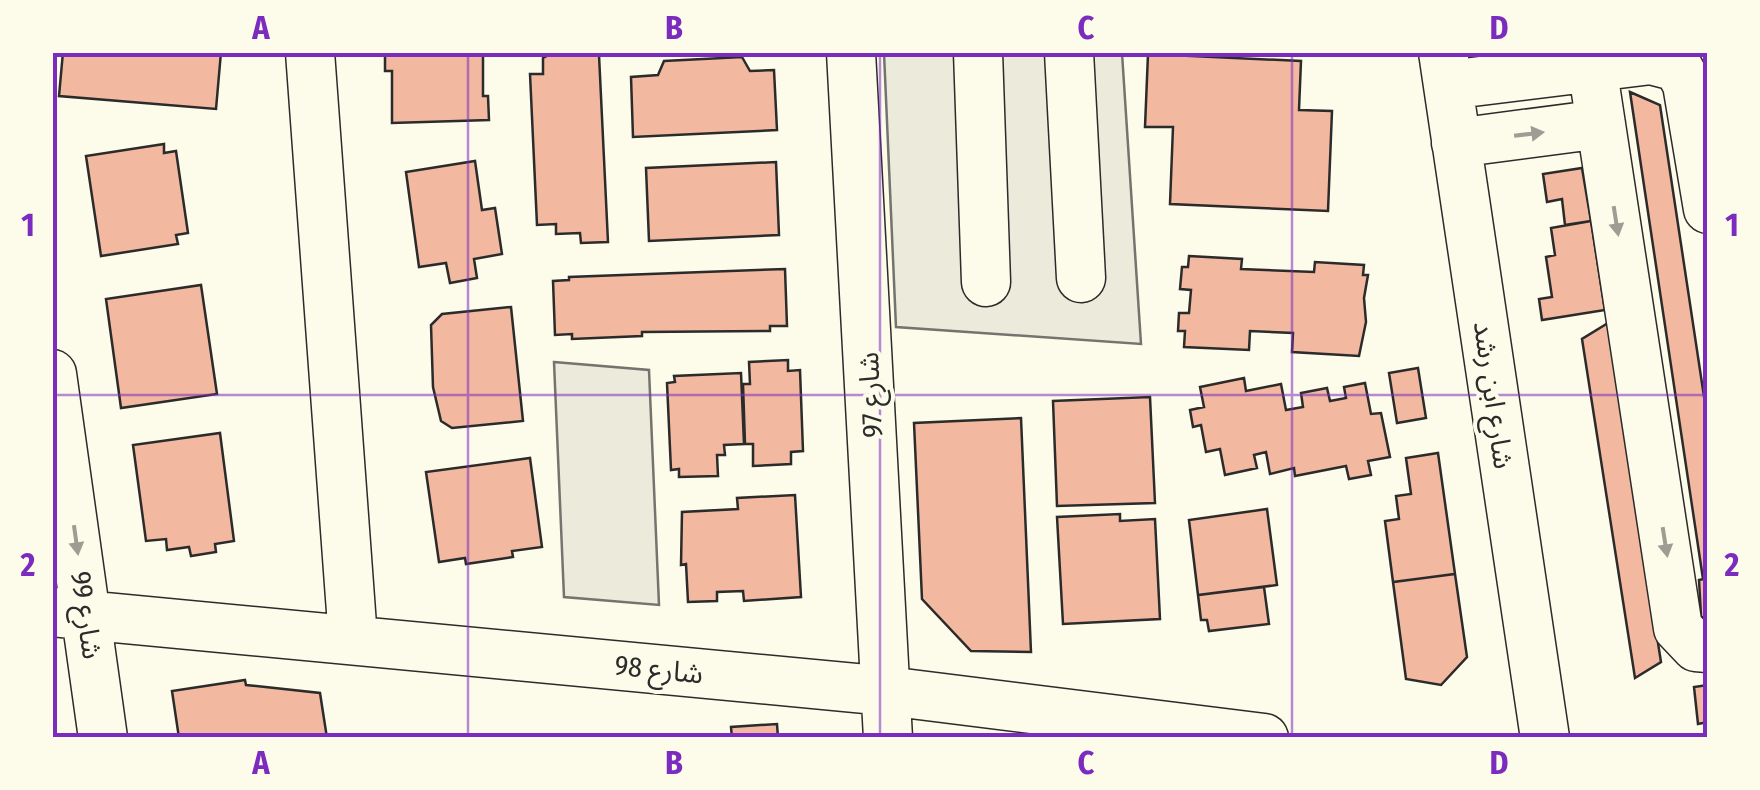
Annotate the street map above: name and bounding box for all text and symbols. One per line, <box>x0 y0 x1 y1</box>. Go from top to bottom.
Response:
text: A <box>251 9 270 47</box>
text: B <box>665 9 683 47</box>
text: C <box>1078 9 1095 47</box>
text: D <box>1489 9 1509 47</box>
one-way arrow <box>1513 125 1545 141</box>
one-way arrow <box>1609 205 1624 237</box>
text: 1 <box>21 206 35 244</box>
text: 1 <box>1725 206 1739 244</box>
street label: شارع ابن رشد <box>1463 319 1520 472</box>
street label: شارع 97 <box>852 351 893 439</box>
one-way arrow <box>69 525 85 556</box>
one-way arrow <box>1657 527 1673 558</box>
text: 2 <box>20 546 36 584</box>
text: 2 <box>1724 546 1740 584</box>
street label: شارع 99 <box>60 569 109 662</box>
street label: شارع 98 <box>613 648 705 695</box>
text: A <box>251 744 270 782</box>
text: B <box>665 744 683 782</box>
text: C <box>1078 744 1095 782</box>
text: D <box>1489 744 1509 782</box>

